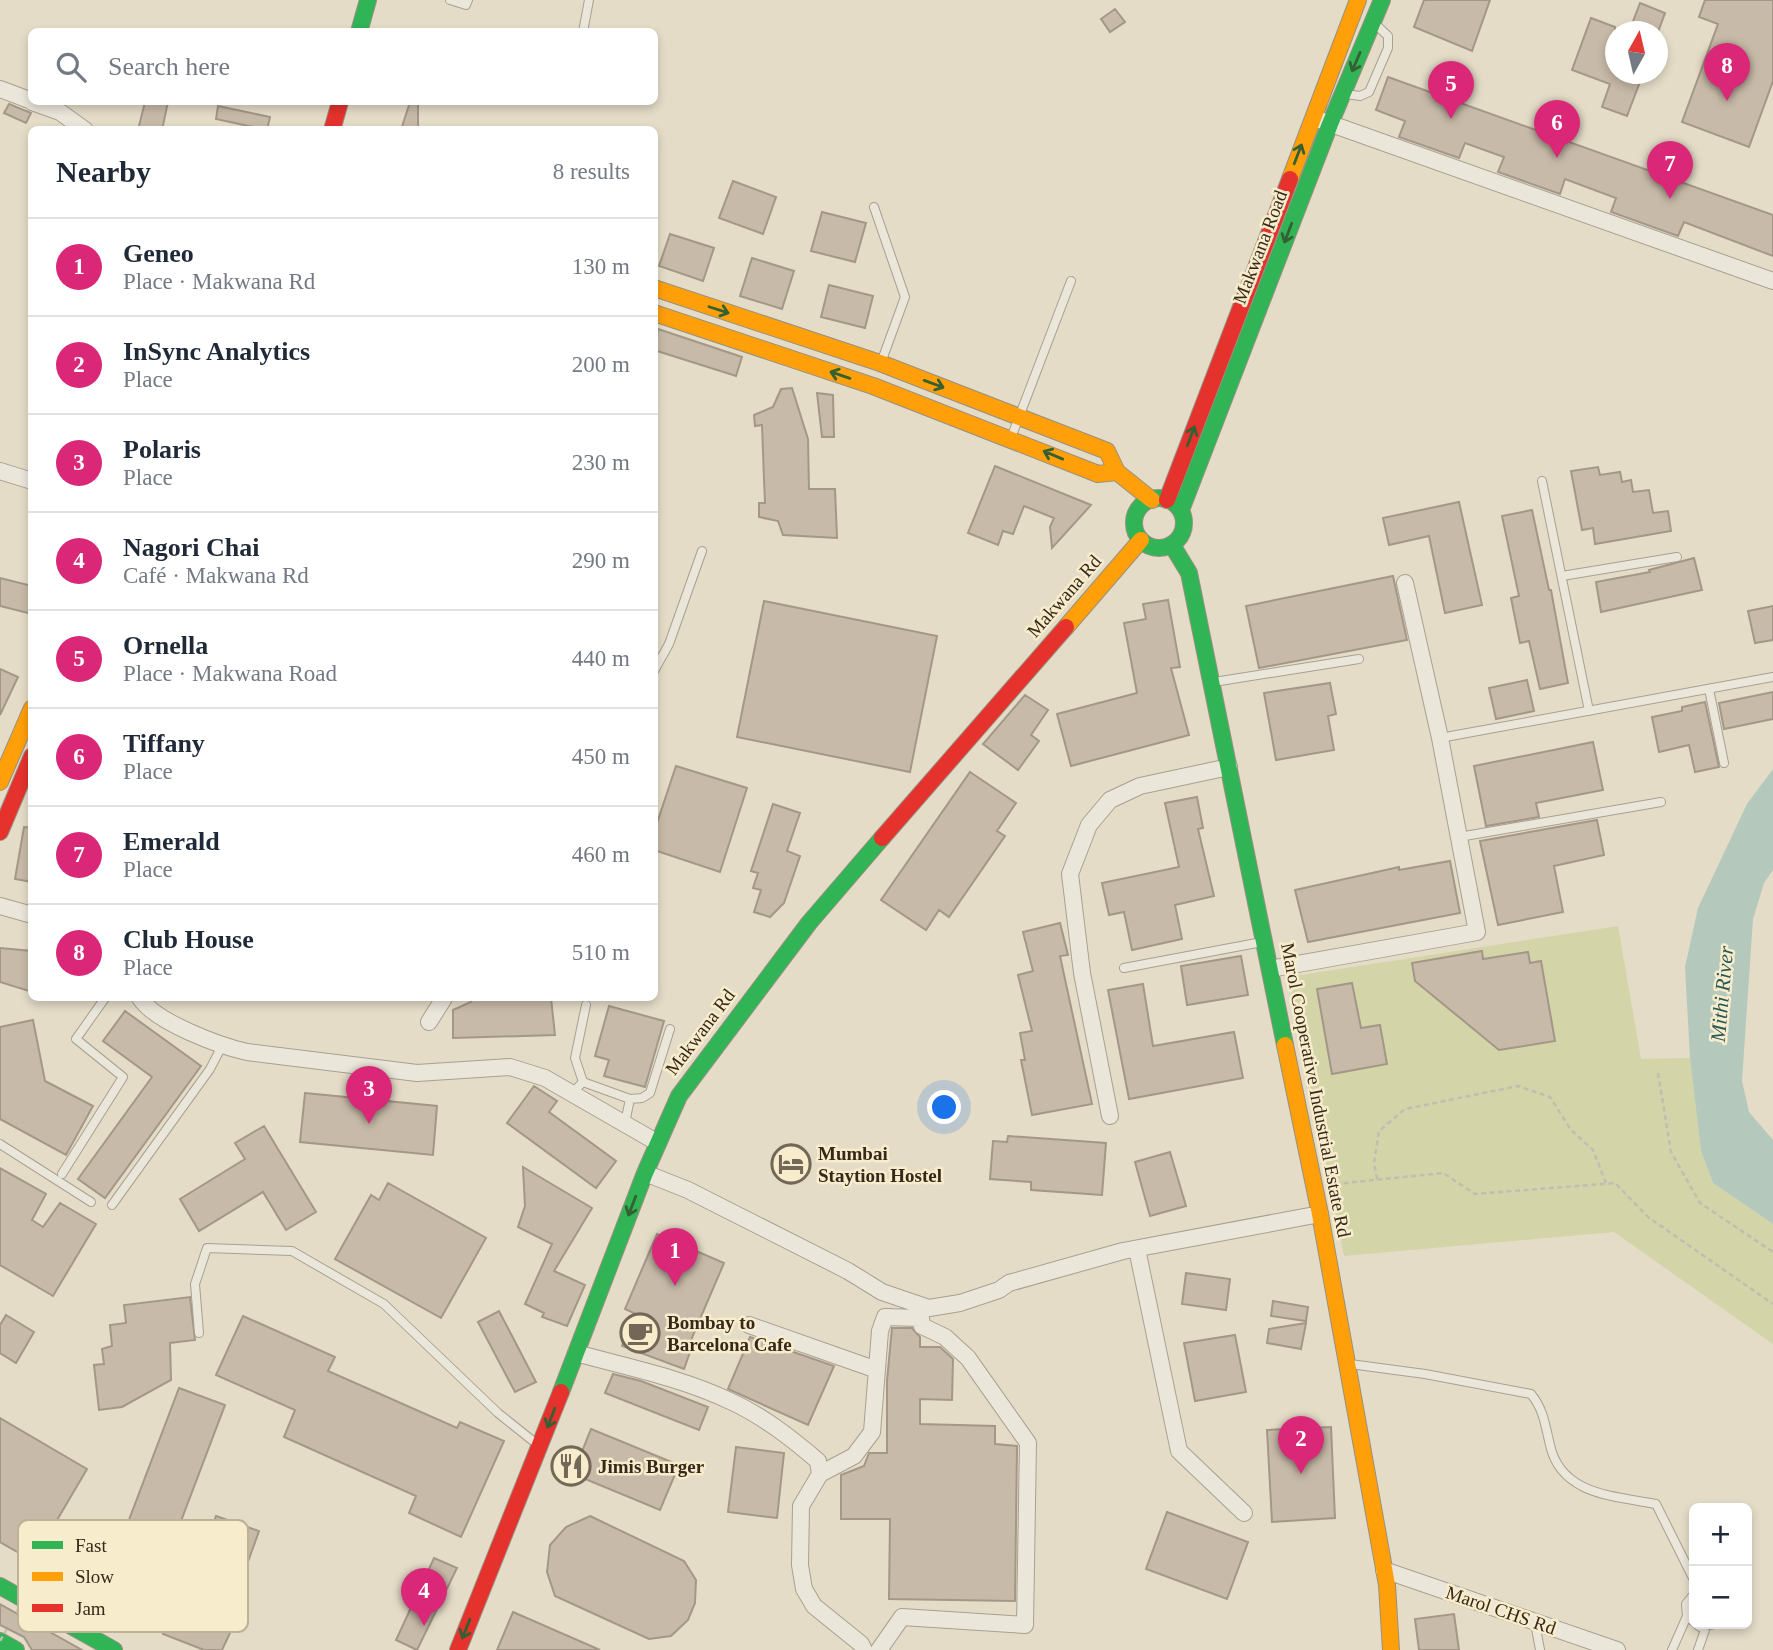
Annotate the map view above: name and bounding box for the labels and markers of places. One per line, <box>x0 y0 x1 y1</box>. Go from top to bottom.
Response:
pin: 8 <box>1704 43 1750 101</box>
pin: 5 <box>1428 61 1474 119</box>
pin: 6 <box>1534 100 1580 158</box>
pin: 7 <box>1647 141 1693 199</box>
pin: 3 <box>346 1066 392 1124</box>
hotel icon: Mumbai Staytion Hostel <box>770 1143 812 1185</box>
place label: Mumbai Staytion Hostel <box>818 1143 942 1186</box>
pin: 1 <box>652 1228 698 1286</box>
cafe icon: Bombay to Barcelona Cafe <box>619 1312 661 1354</box>
place label: Bombay to Barcelona Cafe <box>667 1312 792 1355</box>
pin: 2 <box>1278 1416 1324 1474</box>
restaurant icon: Jimis Burger <box>550 1445 592 1487</box>
place label: Jimis Burger <box>598 1456 705 1477</box>
pin: 4 <box>401 1568 447 1626</box>

